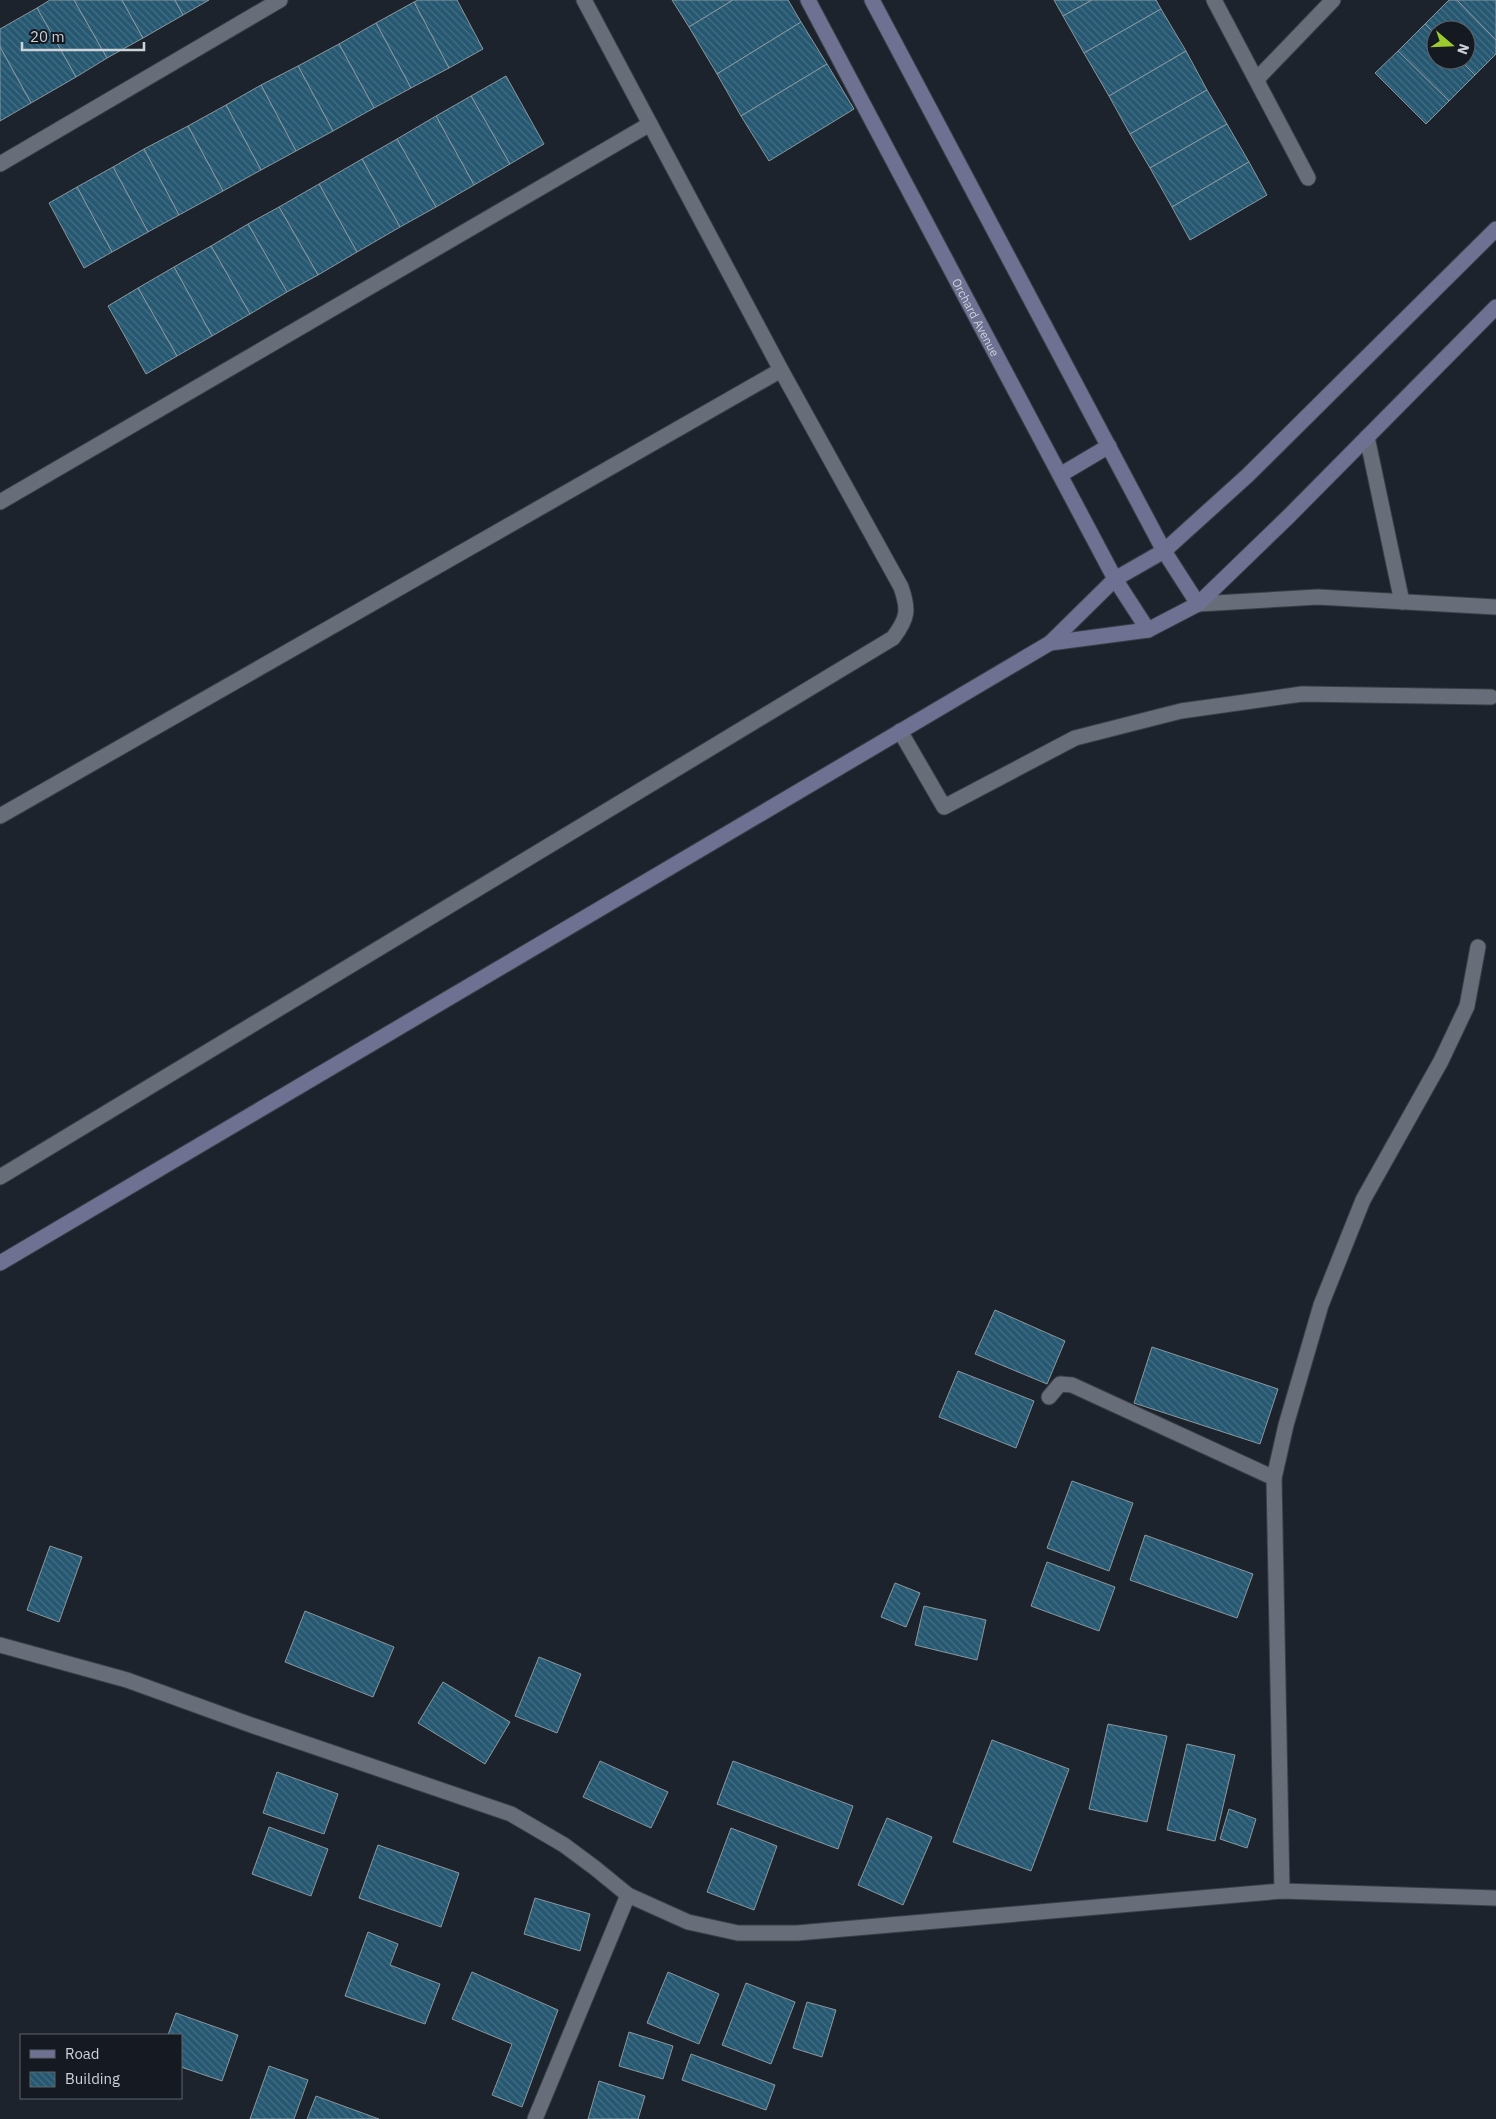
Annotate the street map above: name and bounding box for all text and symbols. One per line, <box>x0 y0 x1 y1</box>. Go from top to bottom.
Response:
scale bar <box>22 20 145 52</box>
north arrow <box>1426 20 1476 70</box>
text: 20 m <box>30 27 65 46</box>
text: N <box>1453 42 1473 57</box>
street label: Orchard Avenue <box>949 275 1003 359</box>
legend <box>20 2034 182 2099</box>
text: Road <box>65 2044 100 2063</box>
text: Building <box>65 2069 120 2088</box>

